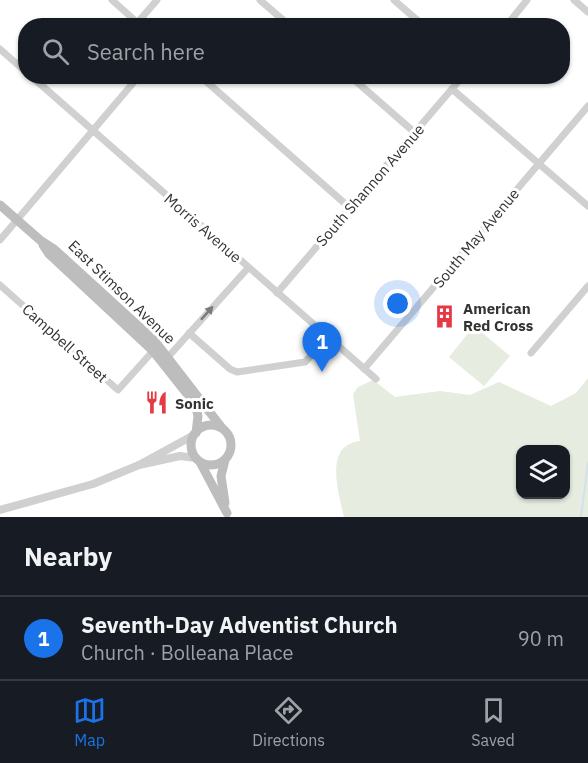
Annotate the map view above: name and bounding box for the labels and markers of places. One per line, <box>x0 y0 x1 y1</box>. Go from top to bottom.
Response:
place label: American Red Cross <box>463 299 534 335</box>
building icon: American Red Cross <box>432 304 458 330</box>
pin: 1 <box>302 322 342 372</box>
restaurant icon: Sonic <box>144 390 170 416</box>
place label: Sonic <box>175 394 214 413</box>

